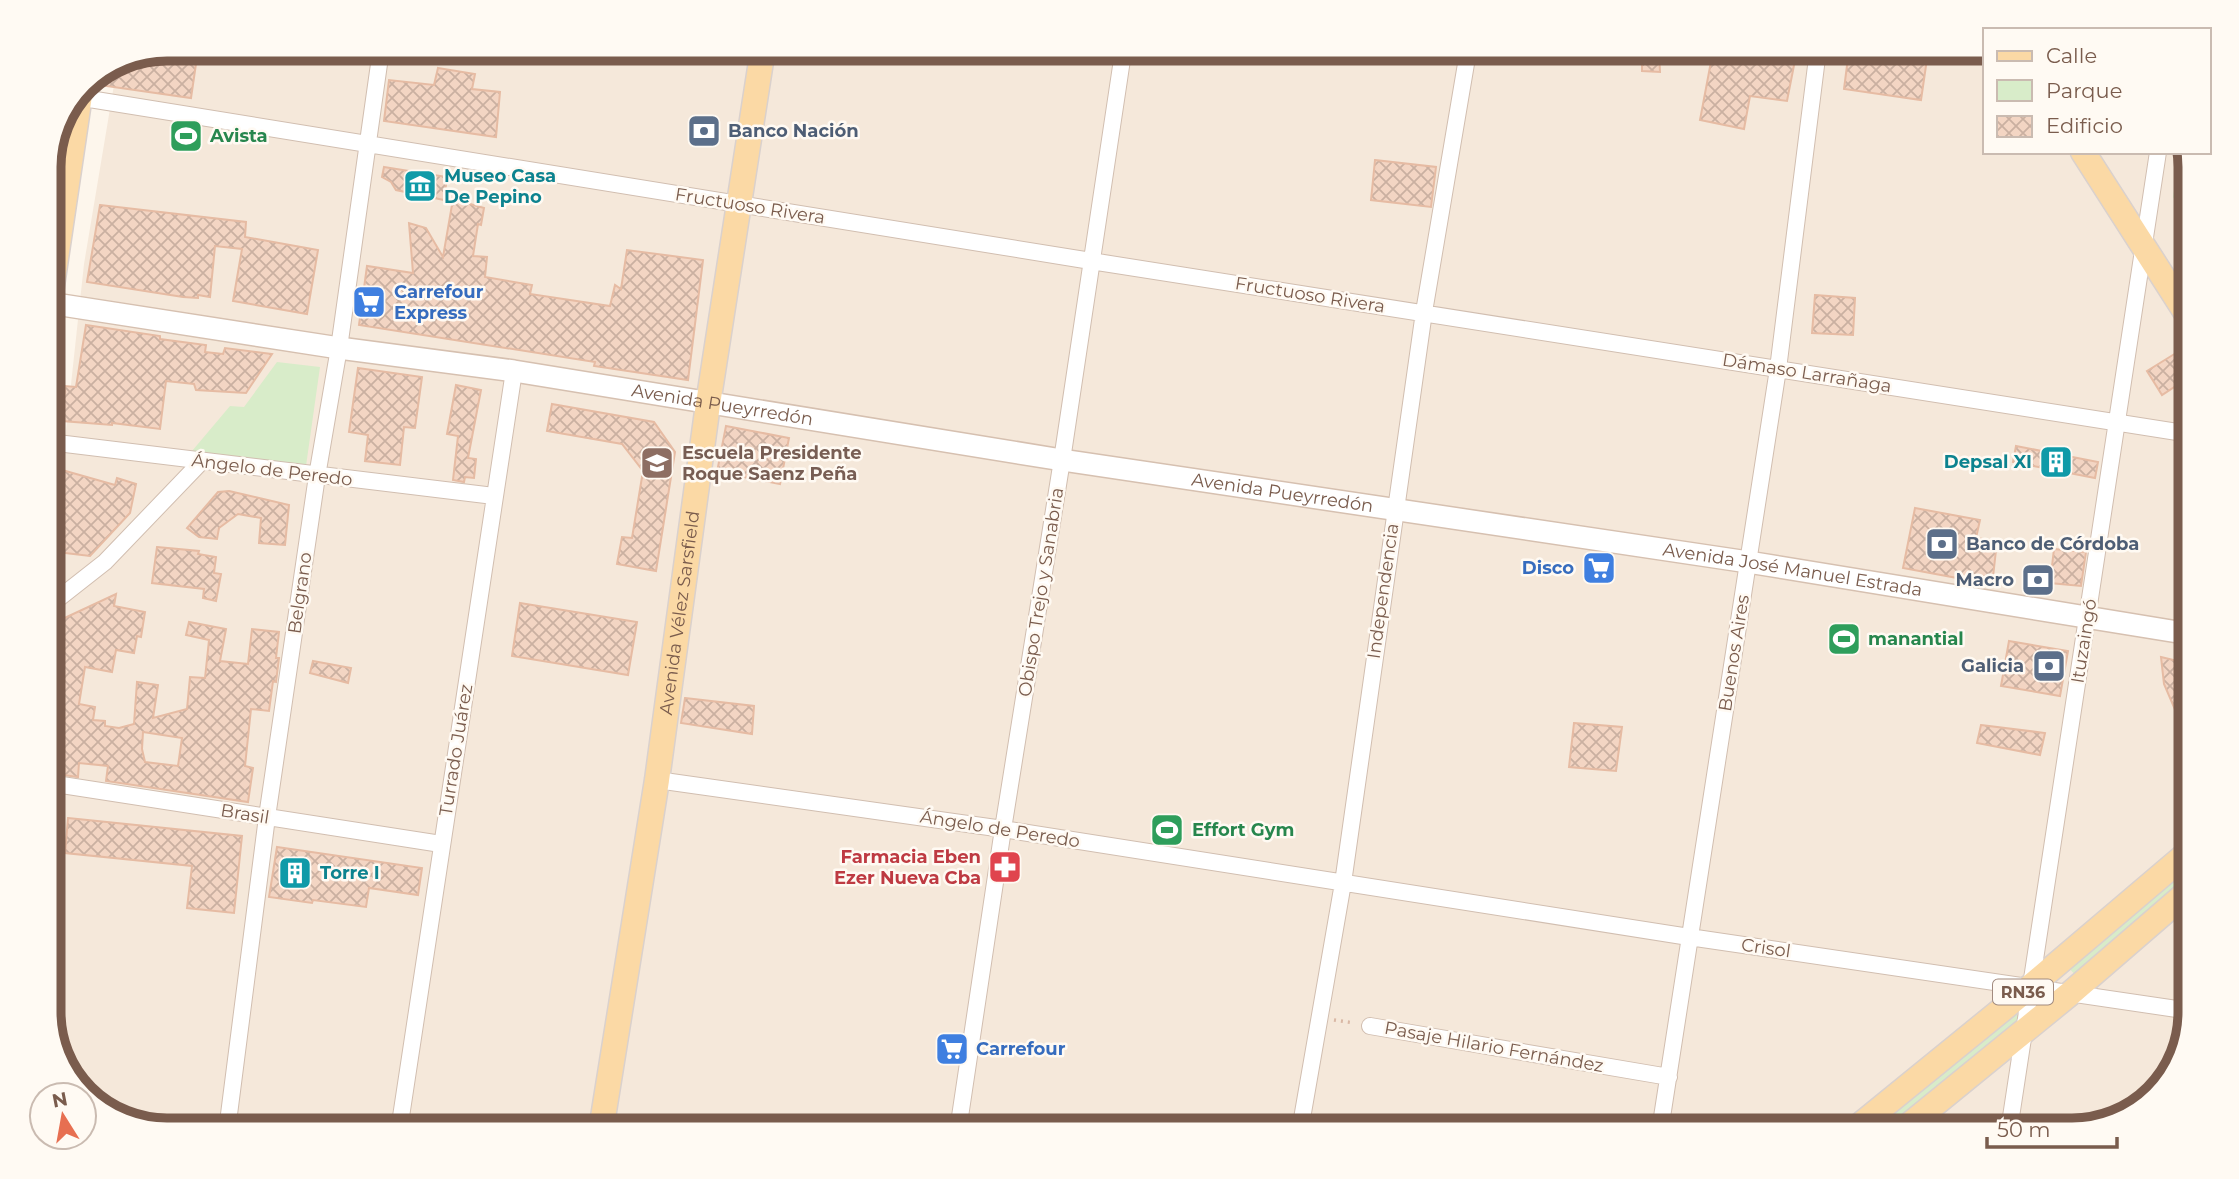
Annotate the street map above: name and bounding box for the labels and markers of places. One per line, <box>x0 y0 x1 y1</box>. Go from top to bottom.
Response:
bank icon: Banco Nación <box>685 112 723 150</box>
sports icon: Avista <box>167 117 205 155</box>
place label: Banco Nación <box>728 120 859 142</box>
place label: Avista <box>209 125 268 147</box>
place label: Museo Casa De Pepino <box>444 165 556 208</box>
museum icon: Museo Casa De Pepino <box>401 167 439 205</box>
place label: Carrefour Express <box>394 281 484 324</box>
supermarket icon: Carrefour Express <box>350 283 388 321</box>
place label: Escuela Presidente Roque Saenz Peña <box>682 442 862 485</box>
building icon: Depsal XI <box>2037 443 2075 481</box>
school or university icon: Escuela Presidente Roque Saenz Peña <box>638 444 676 482</box>
place label: Depsal XI <box>1944 451 2032 473</box>
bank icon: Banco de Córdoba <box>1923 525 1961 563</box>
place label: Banco de Córdoba <box>1966 533 2139 555</box>
supermarket icon: Disco <box>1580 549 1618 587</box>
place label: Disco <box>1522 557 1574 579</box>
bank icon: Macro <box>2019 561 2057 599</box>
place label: Macro <box>1956 569 2014 591</box>
sports icon: manantial <box>1825 620 1863 658</box>
place label: manantial <box>1868 628 1964 650</box>
bank icon: Galicia <box>2030 647 2068 685</box>
place label: Galicia <box>1961 655 2024 677</box>
sports icon: Effort Gym <box>1148 811 1186 849</box>
place label: Effort Gym <box>1192 819 1294 841</box>
place label: Farmacia Eben Ezer Nueva Cba <box>834 846 981 889</box>
pharmacy icon: Farmacia Eben Ezer Nueva Cba <box>986 848 1024 886</box>
building icon: Torre I <box>276 854 314 892</box>
place label: Torre I <box>320 862 380 884</box>
supermarket icon: Carrefour <box>933 1030 971 1068</box>
place label: Carrefour <box>976 1038 1066 1060</box>

